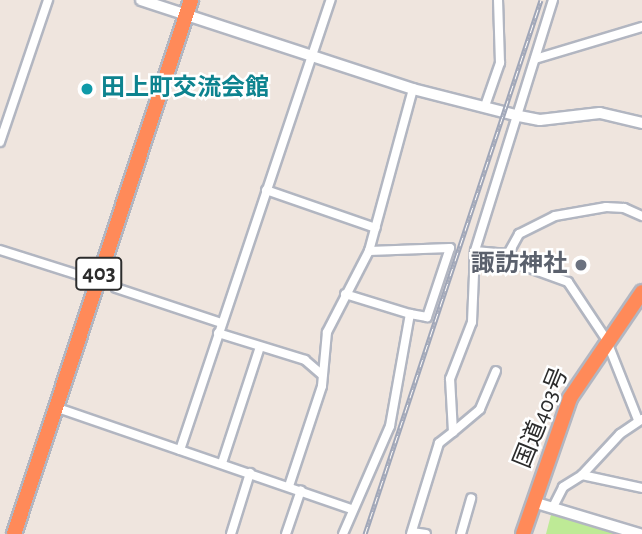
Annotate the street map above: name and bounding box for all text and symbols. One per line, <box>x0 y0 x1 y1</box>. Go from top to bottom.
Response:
place label: 田上町交流会館 <box>101 75 269 103</box>
marker: 田上町交流会館 <box>79 81 95 97</box>
place label: 諏訪神社 <box>471 251 567 279</box>
road number: 403 <box>74 255 124 294</box>
marker: 諏訪神社 <box>573 257 589 273</box>
street label: 国道403号 <box>509 363 575 473</box>

